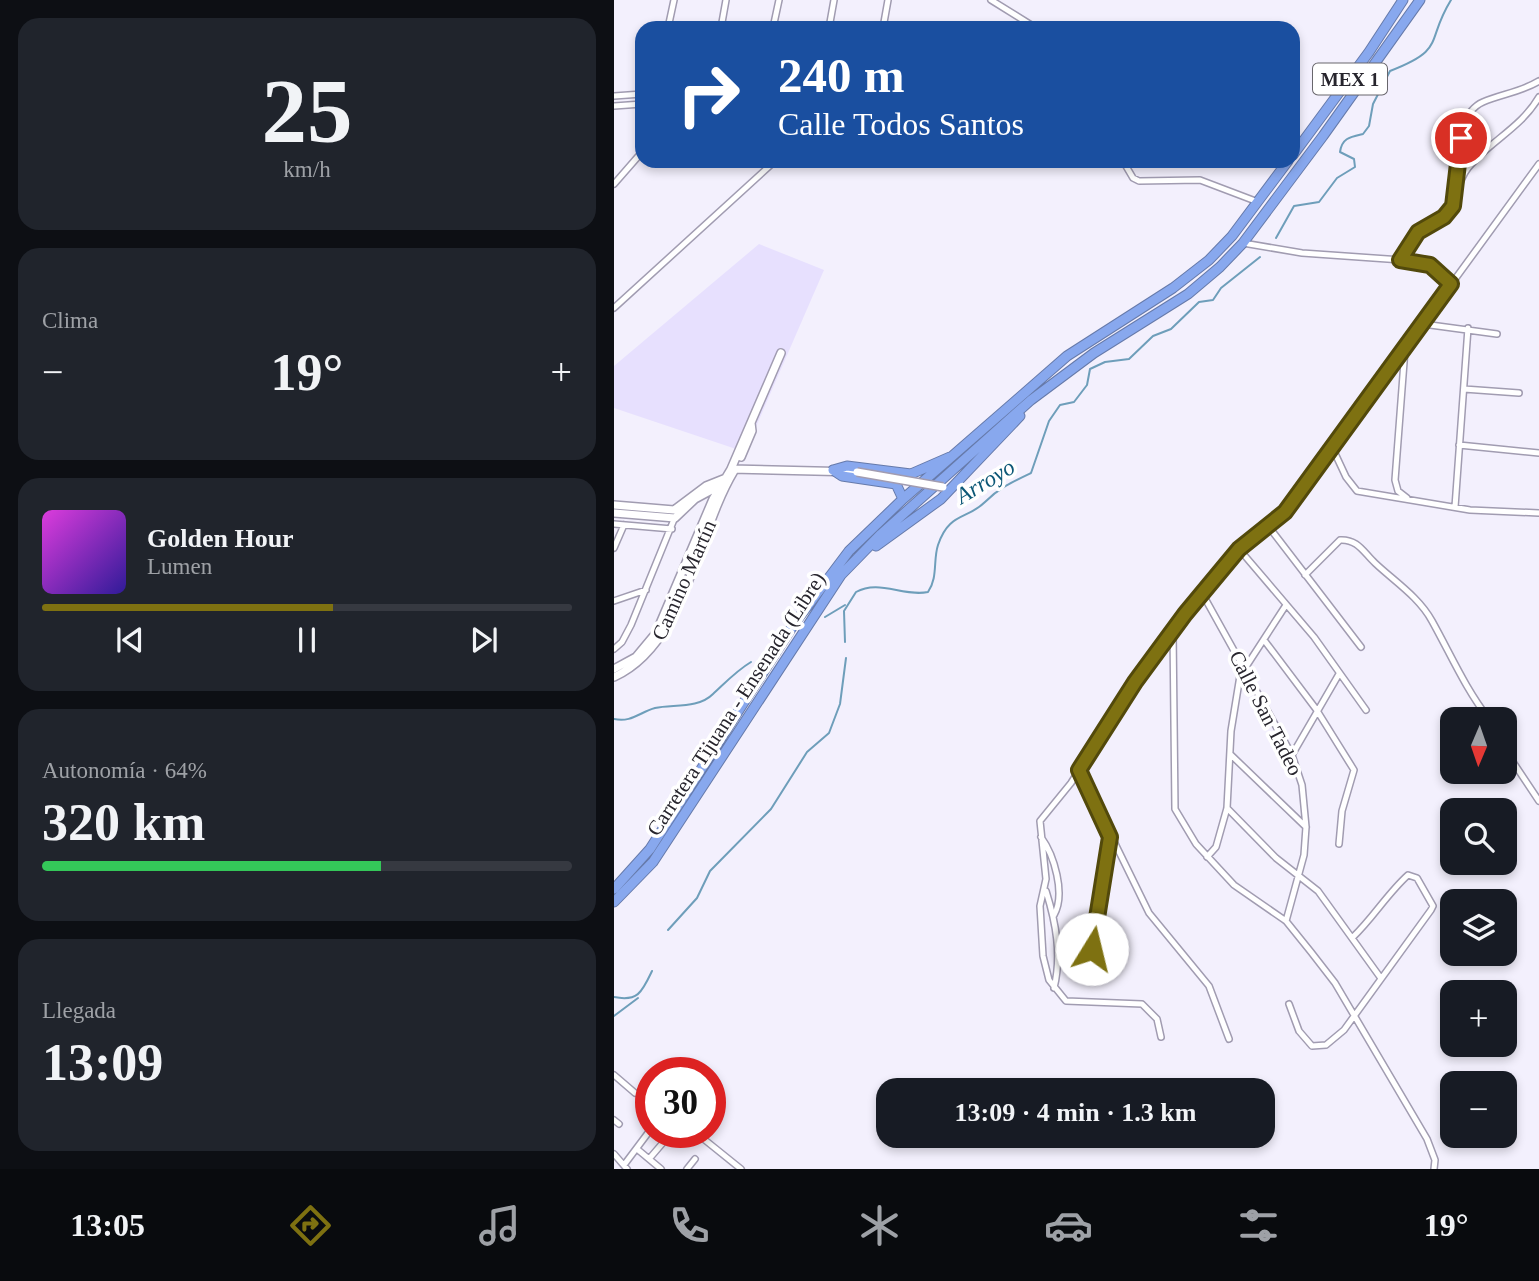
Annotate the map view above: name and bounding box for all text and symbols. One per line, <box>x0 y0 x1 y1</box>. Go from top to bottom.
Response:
text: 240 m <box>778 48 905 103</box>
icon: right <box>663 49 754 140</box>
text: 25 <box>262 61 353 162</box>
road number: MEX 1 <box>1313 64 1387 94</box>
text: Calle Todos Santos <box>778 106 1024 142</box>
pin <box>1431 108 1491 168</box>
icon: arrive <box>1442 119 1480 157</box>
text: km/h <box>283 157 331 182</box>
text: Clima <box>42 308 98 333</box>
text: 19° <box>271 344 343 401</box>
text: − <box>42 351 63 393</box>
text: + <box>551 351 572 393</box>
water label: Arroyo <box>950 454 1019 510</box>
street label: Camino Martín <box>647 516 721 644</box>
text: Golden Hour <box>147 524 294 553</box>
text: Lumen <box>147 554 212 579</box>
street label: Carretera Tijuana - Ensenada (Libre) <box>642 568 830 840</box>
icon: previous <box>111 621 149 659</box>
icon: pause <box>288 621 326 659</box>
icon: next <box>465 621 503 659</box>
street label: Calle San Tadeo <box>1224 647 1308 779</box>
north arrow <box>1440 707 1517 784</box>
map controls <box>1440 707 1517 1148</box>
text: Autonomía · 64% <box>42 758 207 783</box>
text: 320 km <box>42 794 205 851</box>
button: search <box>1440 798 1517 875</box>
button: layers <box>1440 889 1517 966</box>
position arrow <box>1055 912 1129 986</box>
button: + <box>1440 980 1517 1057</box>
text: Llegada <box>42 998 116 1023</box>
text: 13:09 <box>42 1034 163 1091</box>
speed limit sign: 30 <box>635 1057 726 1148</box>
button: − <box>1440 1071 1517 1148</box>
text: 13:09 · 4 min · 1.3 km <box>955 1098 1196 1127</box>
icon: directions <box>286 1201 335 1250</box>
icon: music <box>475 1201 524 1250</box>
icon: phone <box>665 1201 714 1250</box>
icon: climate <box>855 1201 904 1250</box>
icon: car <box>1044 1201 1093 1250</box>
icon: filters <box>1234 1201 1283 1250</box>
text: 13:05 <box>70 1207 145 1243</box>
text: 19° <box>1424 1207 1469 1243</box>

